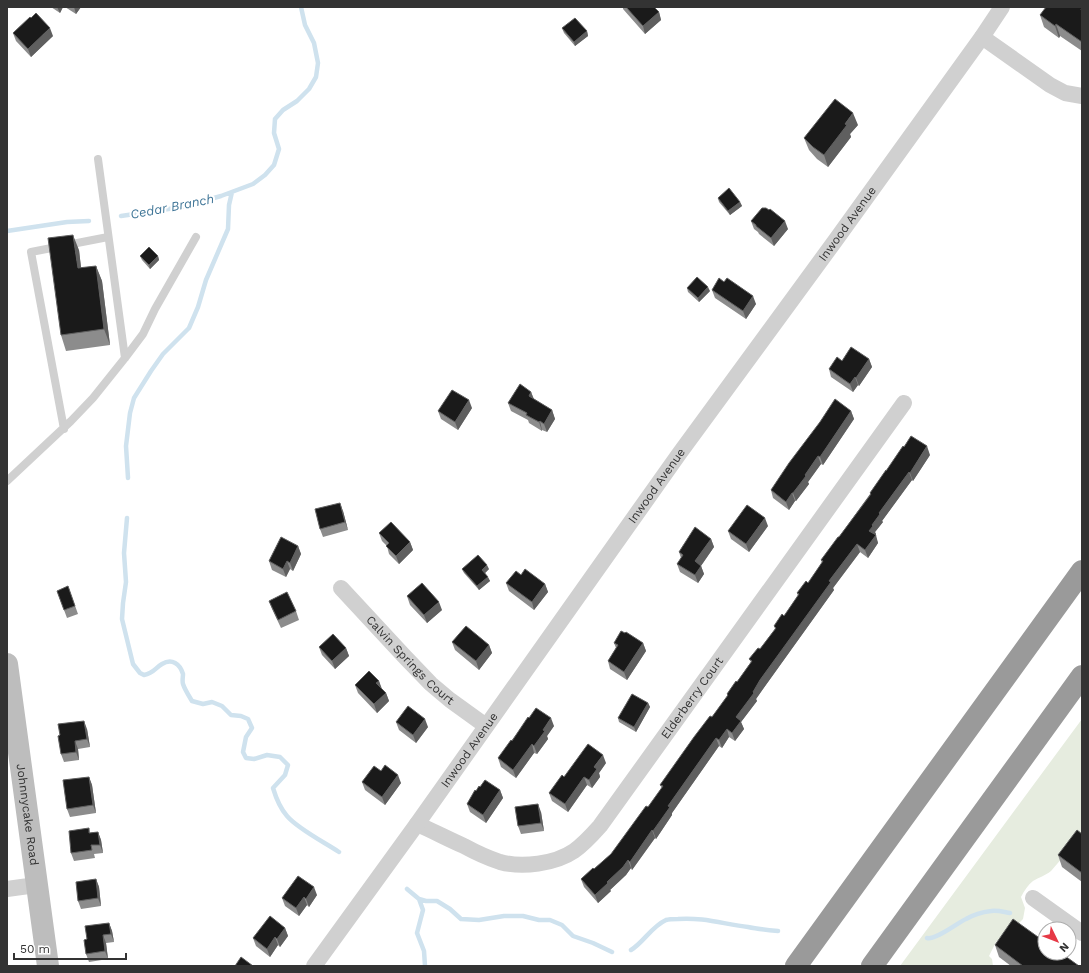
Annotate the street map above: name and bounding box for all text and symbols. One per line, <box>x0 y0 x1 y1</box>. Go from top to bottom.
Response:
street label: Inwood Avenue <box>816 184 879 264</box>
water label: Cedar Branch <box>129 191 215 222</box>
street label: Inwood Avenue <box>625 445 688 526</box>
street label: Calvin Springs Court <box>363 613 457 708</box>
street label: Elderberry Court <box>658 654 726 741</box>
street label: Inwood Avenue <box>438 710 501 790</box>
street label: Johnnycake Road <box>14 763 41 866</box>
north arrow <box>1037 921 1077 961</box>
scale bar <box>14 935 126 961</box>
text: N <box>1056 940 1071 955</box>
text: 50 m <box>20 942 50 956</box>

